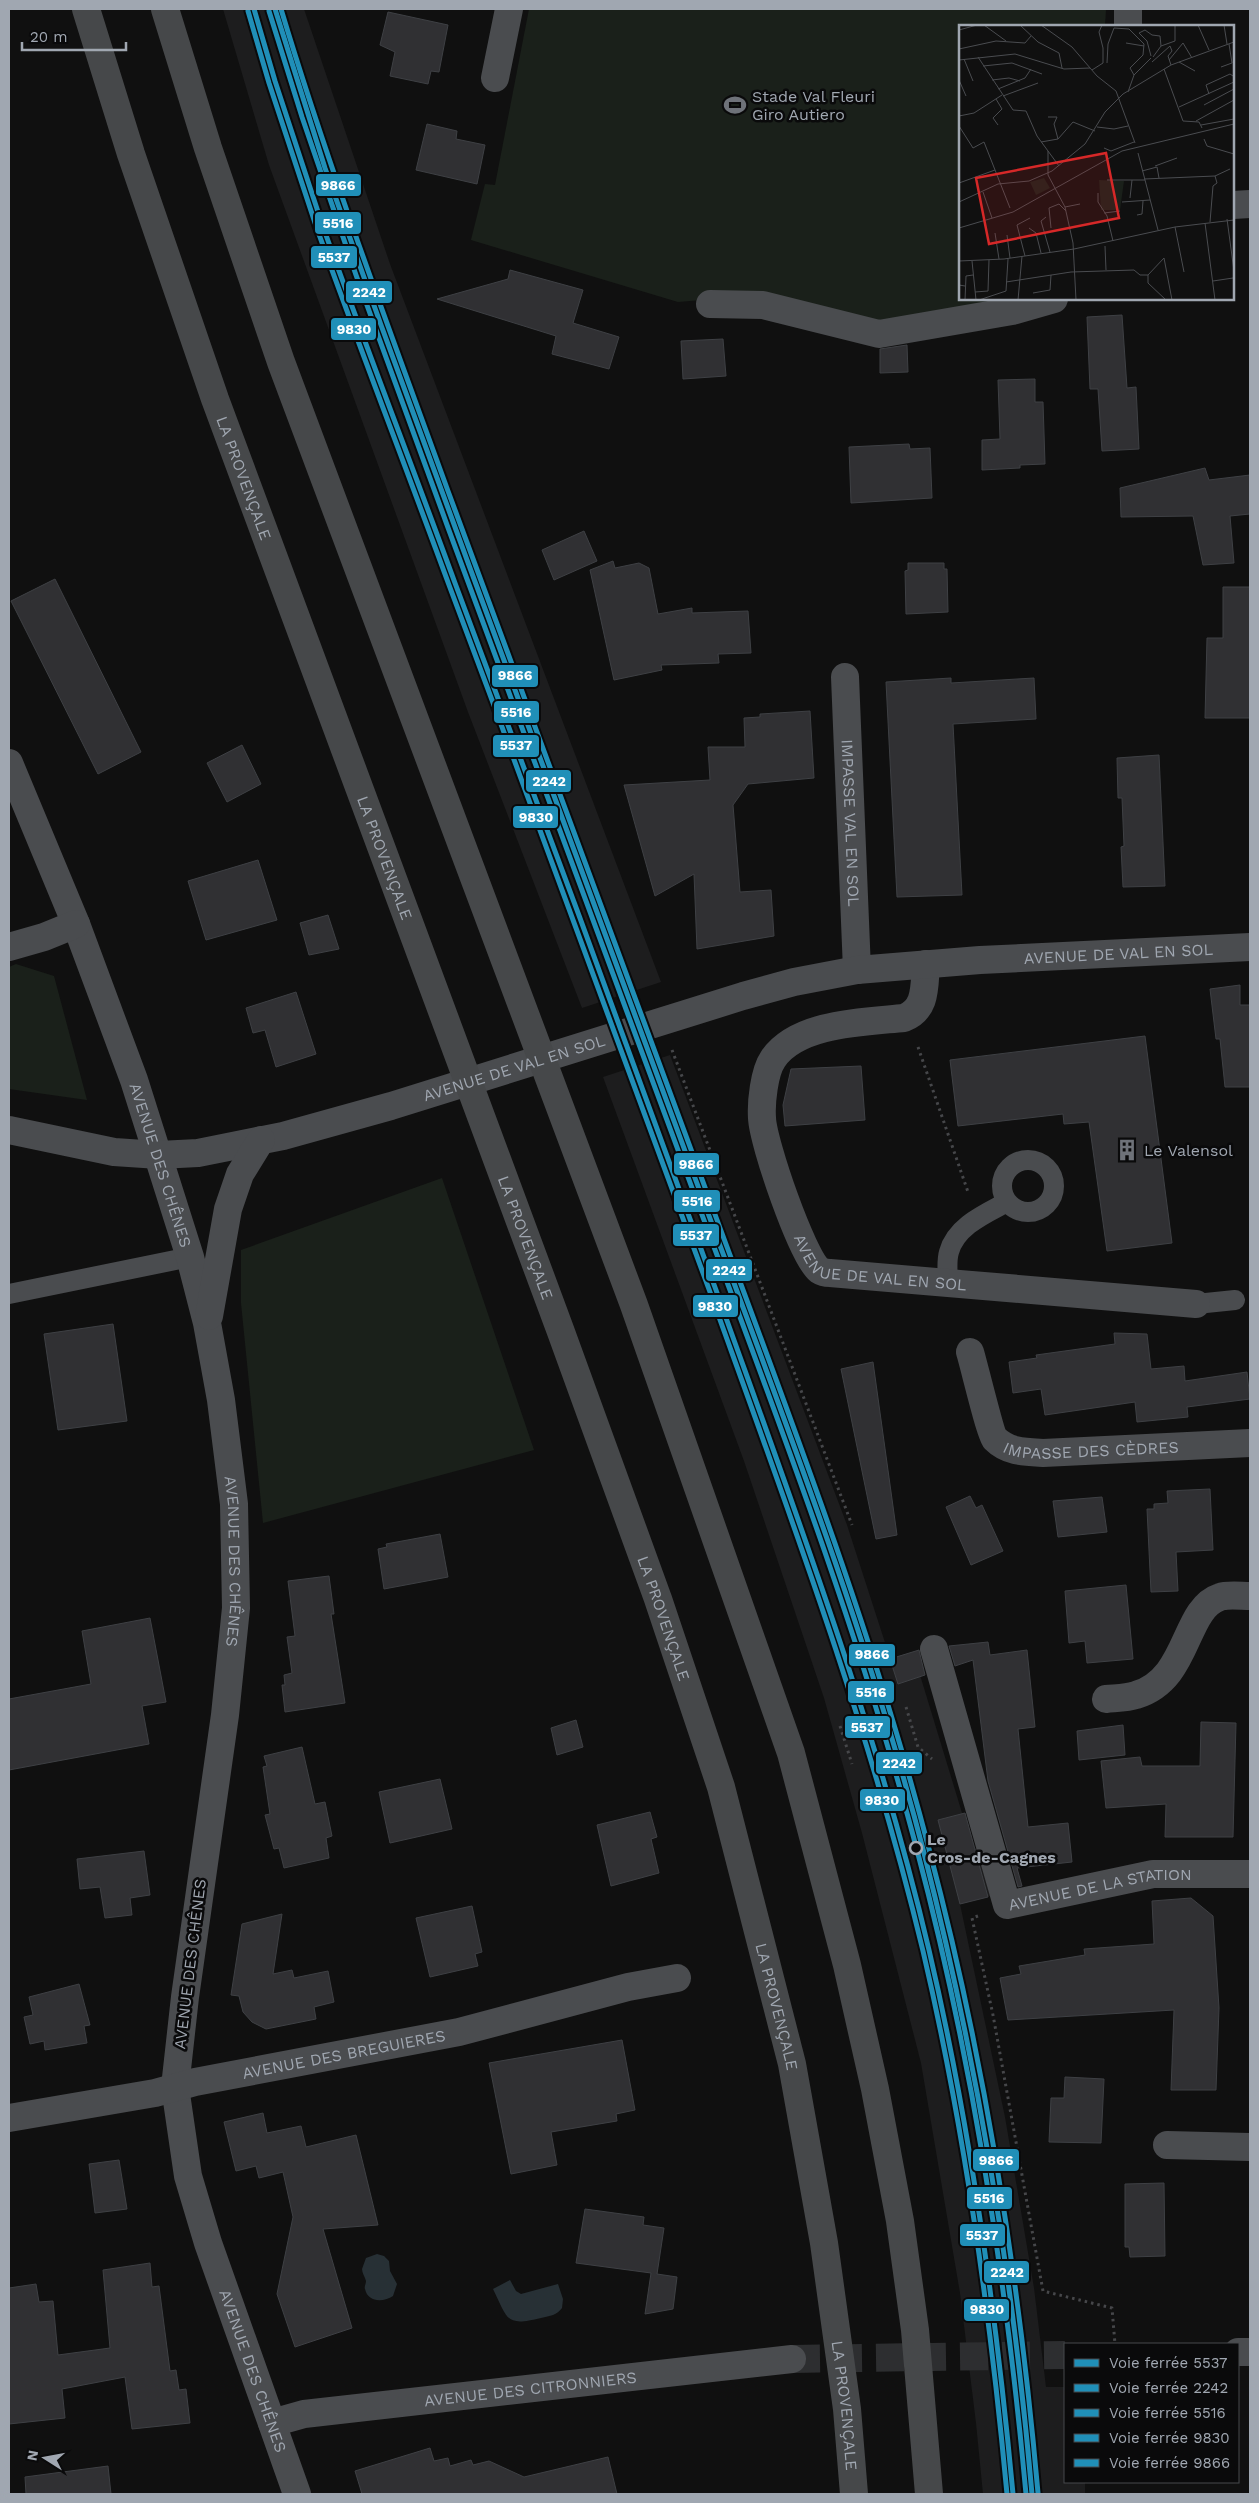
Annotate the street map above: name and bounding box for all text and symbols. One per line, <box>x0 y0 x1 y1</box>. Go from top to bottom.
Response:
scale bar <box>22 20 126 52</box>
inset map <box>959 25 1234 300</box>
text: 20 m <box>30 28 68 46</box>
place label: Stade Val Fleuri Giro Autiero <box>752 87 875 124</box>
sports icon: Stade Val Fleuri Giro Autiero <box>722 92 748 118</box>
line badge: 9866 <box>315 173 362 197</box>
text: 9866 <box>321 177 356 193</box>
line badge: 5516 <box>314 211 362 235</box>
text: 5516 <box>323 215 354 231</box>
line badge: 5537 <box>310 245 358 269</box>
text: 5537 <box>318 249 351 265</box>
line badge: 2242 <box>345 280 393 304</box>
text: 2242 <box>352 284 386 300</box>
line badge: 9830 <box>330 317 377 341</box>
text: 9830 <box>337 321 371 337</box>
street label: LA PROVENÇALE <box>213 413 276 542</box>
line badge: 9866 <box>491 664 539 688</box>
text: 9866 <box>498 667 533 683</box>
line badge: 5516 <box>493 700 540 724</box>
text: 5516 <box>501 704 532 720</box>
line badge: 5537 <box>492 734 540 758</box>
text: 5537 <box>500 737 533 753</box>
street label: IMPASSE VAL EN SOL <box>838 739 864 907</box>
line badge: 2242 <box>525 769 572 793</box>
text: 2242 <box>532 773 566 789</box>
street label: LA PROVENÇALE <box>353 793 417 922</box>
line badge: 9830 <box>512 805 559 829</box>
text: 9830 <box>519 809 553 825</box>
street label: AVENUE DE VAL EN SOL <box>1023 939 1214 967</box>
street label: AVENUE DE VAL EN SOL <box>421 1030 608 1105</box>
street label: AVENUE DES CHÊNES <box>126 1080 196 1250</box>
building icon: Le Valensol <box>1114 1137 1140 1163</box>
place label: Le Valensol <box>1144 1141 1233 1160</box>
line badge: 9866 <box>673 1152 720 1176</box>
text: 9866 <box>679 1156 714 1172</box>
street label: LA PROVENÇALE <box>494 1173 558 1302</box>
line badge: 5516 <box>673 1189 721 1213</box>
text: 5516 <box>682 1193 713 1209</box>
line badge: 5537 <box>672 1223 720 1247</box>
text: 5537 <box>680 1227 713 1243</box>
street label: AVENUE DE VAL EN SOL <box>790 1231 968 1294</box>
line badge: 2242 <box>705 1258 753 1282</box>
text: 2242 <box>712 1262 746 1278</box>
line badge: 9830 <box>692 1294 739 1318</box>
text: 9830 <box>698 1298 732 1314</box>
street label: IMPASSE DES CÈDRES <box>1000 1437 1179 1463</box>
street label: AVENUE DES CHÊNES <box>221 1475 246 1648</box>
street label: LA PROVENÇALE <box>634 1553 694 1683</box>
line badge: 9866 <box>848 1643 896 1667</box>
text: 9866 <box>855 1646 890 1662</box>
line badge: 5516 <box>847 1680 895 1704</box>
text: 5516 <box>856 1684 887 1700</box>
line badge: 5537 <box>844 1715 891 1739</box>
text: 5537 <box>851 1719 884 1735</box>
line badge: 2242 <box>875 1751 923 1775</box>
text: 2242 <box>882 1755 916 1771</box>
line badge: 9830 <box>859 1788 906 1812</box>
text: 9830 <box>865 1792 899 1808</box>
place label: Le Cros-de-Cagnes <box>927 1830 1056 1867</box>
marker: Le Cros-de-Cagnes <box>909 1841 923 1855</box>
street label: AVENUE DE LA STATION <box>1007 1864 1192 1914</box>
street label: AVENUE DES CHÊNES <box>170 1878 210 2050</box>
street label: LA PROVENÇALE <box>752 1941 802 2072</box>
street label: AVENUE DES BREGUIERES <box>241 2025 447 2082</box>
line badge: 9866 <box>972 2148 1020 2172</box>
text: 9866 <box>979 2152 1014 2168</box>
line badge: 5516 <box>966 2186 1013 2210</box>
text: 5516 <box>974 2190 1005 2206</box>
line badge: 5537 <box>959 2223 1006 2247</box>
text: 5537 <box>966 2227 999 2243</box>
line badge: 2242 <box>983 2260 1030 2284</box>
text: 2242 <box>990 2264 1024 2280</box>
street label: AVENUE DES CHÊNES <box>216 2287 291 2455</box>
line badge: 9830 <box>963 2298 1010 2322</box>
text: 9830 <box>970 2301 1004 2317</box>
street label: LA PROVENÇALE <box>828 2339 862 2471</box>
legend <box>1064 2343 1239 2483</box>
text: Voie ferrée 5537 <box>1109 2354 1227 2372</box>
street label: AVENUE DES CITRONNIERS <box>423 2367 638 2410</box>
text: Voie ferrée 2242 <box>1109 2379 1228 2397</box>
text: Voie ferrée 5516 <box>1109 2404 1226 2422</box>
text: Voie ferrée 9830 <box>1109 2429 1230 2447</box>
north arrow <box>20 2433 70 2483</box>
text: N <box>23 2449 41 2462</box>
text: Voie ferrée 9866 <box>1109 2454 1230 2472</box>

